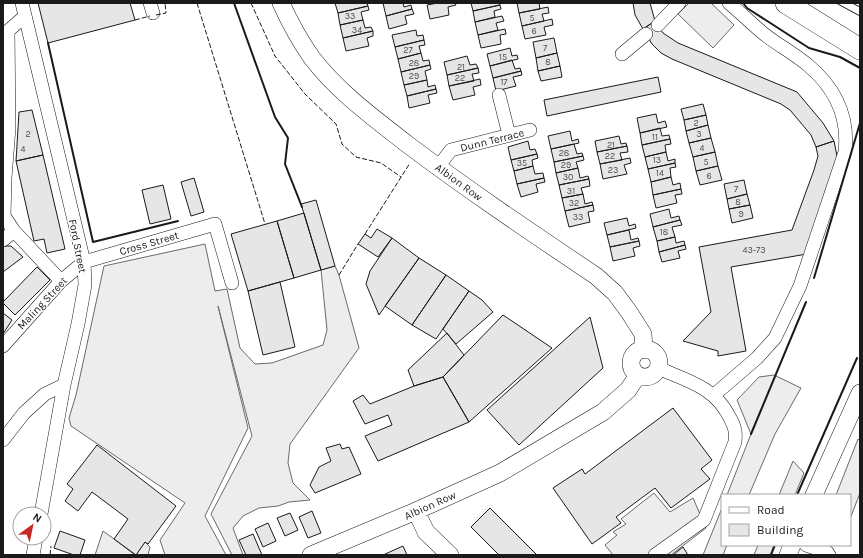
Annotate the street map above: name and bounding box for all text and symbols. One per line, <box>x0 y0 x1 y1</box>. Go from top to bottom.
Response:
house number: 33 <box>345 11 355 21</box>
house number: 5 <box>529 13 535 23</box>
house number: 34 <box>352 25 362 35</box>
house number: 6 <box>531 26 537 36</box>
house number: 7 <box>543 43 548 53</box>
house number: 27 <box>403 45 413 55</box>
house number: 15 <box>499 52 507 62</box>
house number: 8 <box>545 57 551 67</box>
house number: 28 <box>409 58 420 68</box>
house number: 21 <box>457 62 465 72</box>
house number: 29 <box>409 71 419 81</box>
house number: 22 <box>455 73 465 83</box>
house number: 17 <box>500 77 508 87</box>
house number: 2 <box>693 118 699 128</box>
street label: Dunn Terrace <box>459 126 526 155</box>
house number: 2 <box>25 129 31 139</box>
house number: 3 <box>696 129 702 139</box>
house number: 11 <box>652 132 658 142</box>
house number: 21 <box>607 140 615 150</box>
house number: 4 <box>699 143 705 153</box>
house number: 4 <box>20 144 26 154</box>
house number: 28 <box>559 148 570 158</box>
house number: 22 <box>605 151 615 161</box>
house number: 13 <box>653 155 661 165</box>
house number: 5 <box>703 157 709 167</box>
house number: 35 <box>517 158 527 168</box>
house number: 29 <box>561 160 571 170</box>
street label: Albion Row <box>433 161 485 204</box>
house number: 23 <box>608 165 618 175</box>
house number: 14 <box>656 168 664 178</box>
house number: 6 <box>706 171 712 181</box>
house number: 30 <box>563 172 573 182</box>
house number: 7 <box>734 184 739 194</box>
house number: 31 <box>567 186 575 196</box>
house number: 8 <box>735 197 741 207</box>
house number: 32 <box>569 198 579 208</box>
house number: 9 <box>738 209 744 219</box>
house number: 33 <box>573 212 583 222</box>
street label: Ford Street <box>66 218 89 274</box>
house number: 18 <box>660 227 669 237</box>
street label: Cross Street <box>118 229 180 258</box>
house number: 43-73 <box>742 245 766 255</box>
street label: Maling Street <box>15 274 70 332</box>
street label: Albion Row <box>402 488 458 523</box>
legend <box>721 494 851 546</box>
text: Road <box>757 503 785 517</box>
north arrow <box>12 506 52 546</box>
text: N <box>30 510 44 526</box>
text: Building <box>757 523 804 537</box>

